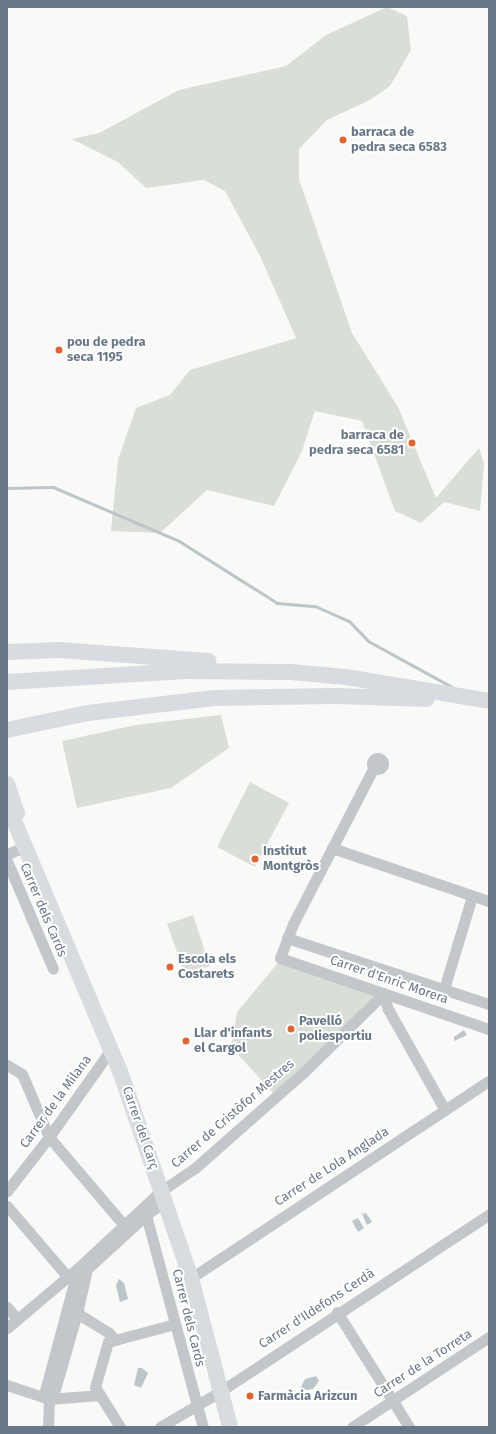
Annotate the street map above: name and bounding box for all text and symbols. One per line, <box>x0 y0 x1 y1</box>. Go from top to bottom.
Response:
place label: barraca de pedra seca 6583 <box>351 125 447 156</box>
marker: barraca de pedra seca 6583 <box>338 135 348 145</box>
place label: pou de pedra seca 1195 <box>67 335 146 366</box>
marker: pou de pedra seca 1195 <box>54 345 64 355</box>
place label: barraca de pedra seca 6581 <box>309 428 404 459</box>
marker: barraca de pedra seca 6581 <box>407 438 417 448</box>
place label: Institut Montgròs <box>263 844 319 875</box>
marker: Institut Montgròs <box>250 854 260 864</box>
street label: Carrer dels Cards <box>16 861 70 959</box>
place label: Escola els Costarets <box>178 952 236 983</box>
street label: Carrer d'Enric Morera <box>328 952 450 1008</box>
marker: Escola els Costarets <box>165 962 175 972</box>
place label: Pavelló poliesportiu <box>299 1014 372 1045</box>
marker: Pavelló poliesportiu <box>286 1024 296 1034</box>
place label: Llar d'infants el Cargol <box>194 1026 272 1057</box>
marker: Llar d'infants el Cargol <box>181 1036 191 1046</box>
street label: Carrer de la Milana <box>17 1052 95 1152</box>
street label: Carrer de Cristòfor Mestres <box>168 1056 298 1172</box>
street label: Carrer del Carç <box>119 1085 161 1171</box>
street label: Carrer de Lola Anglada <box>272 1124 392 1210</box>
street label: Carrer d'Ildefons Cerdà <box>256 1266 378 1352</box>
street label: Carrer dels Cards <box>168 1267 208 1369</box>
street label: Carrer de la Torreta <box>371 1326 475 1402</box>
place label: Farmàcia Arizcun <box>258 1388 358 1404</box>
marker: Farmàcia Arizcun <box>245 1391 255 1401</box>

